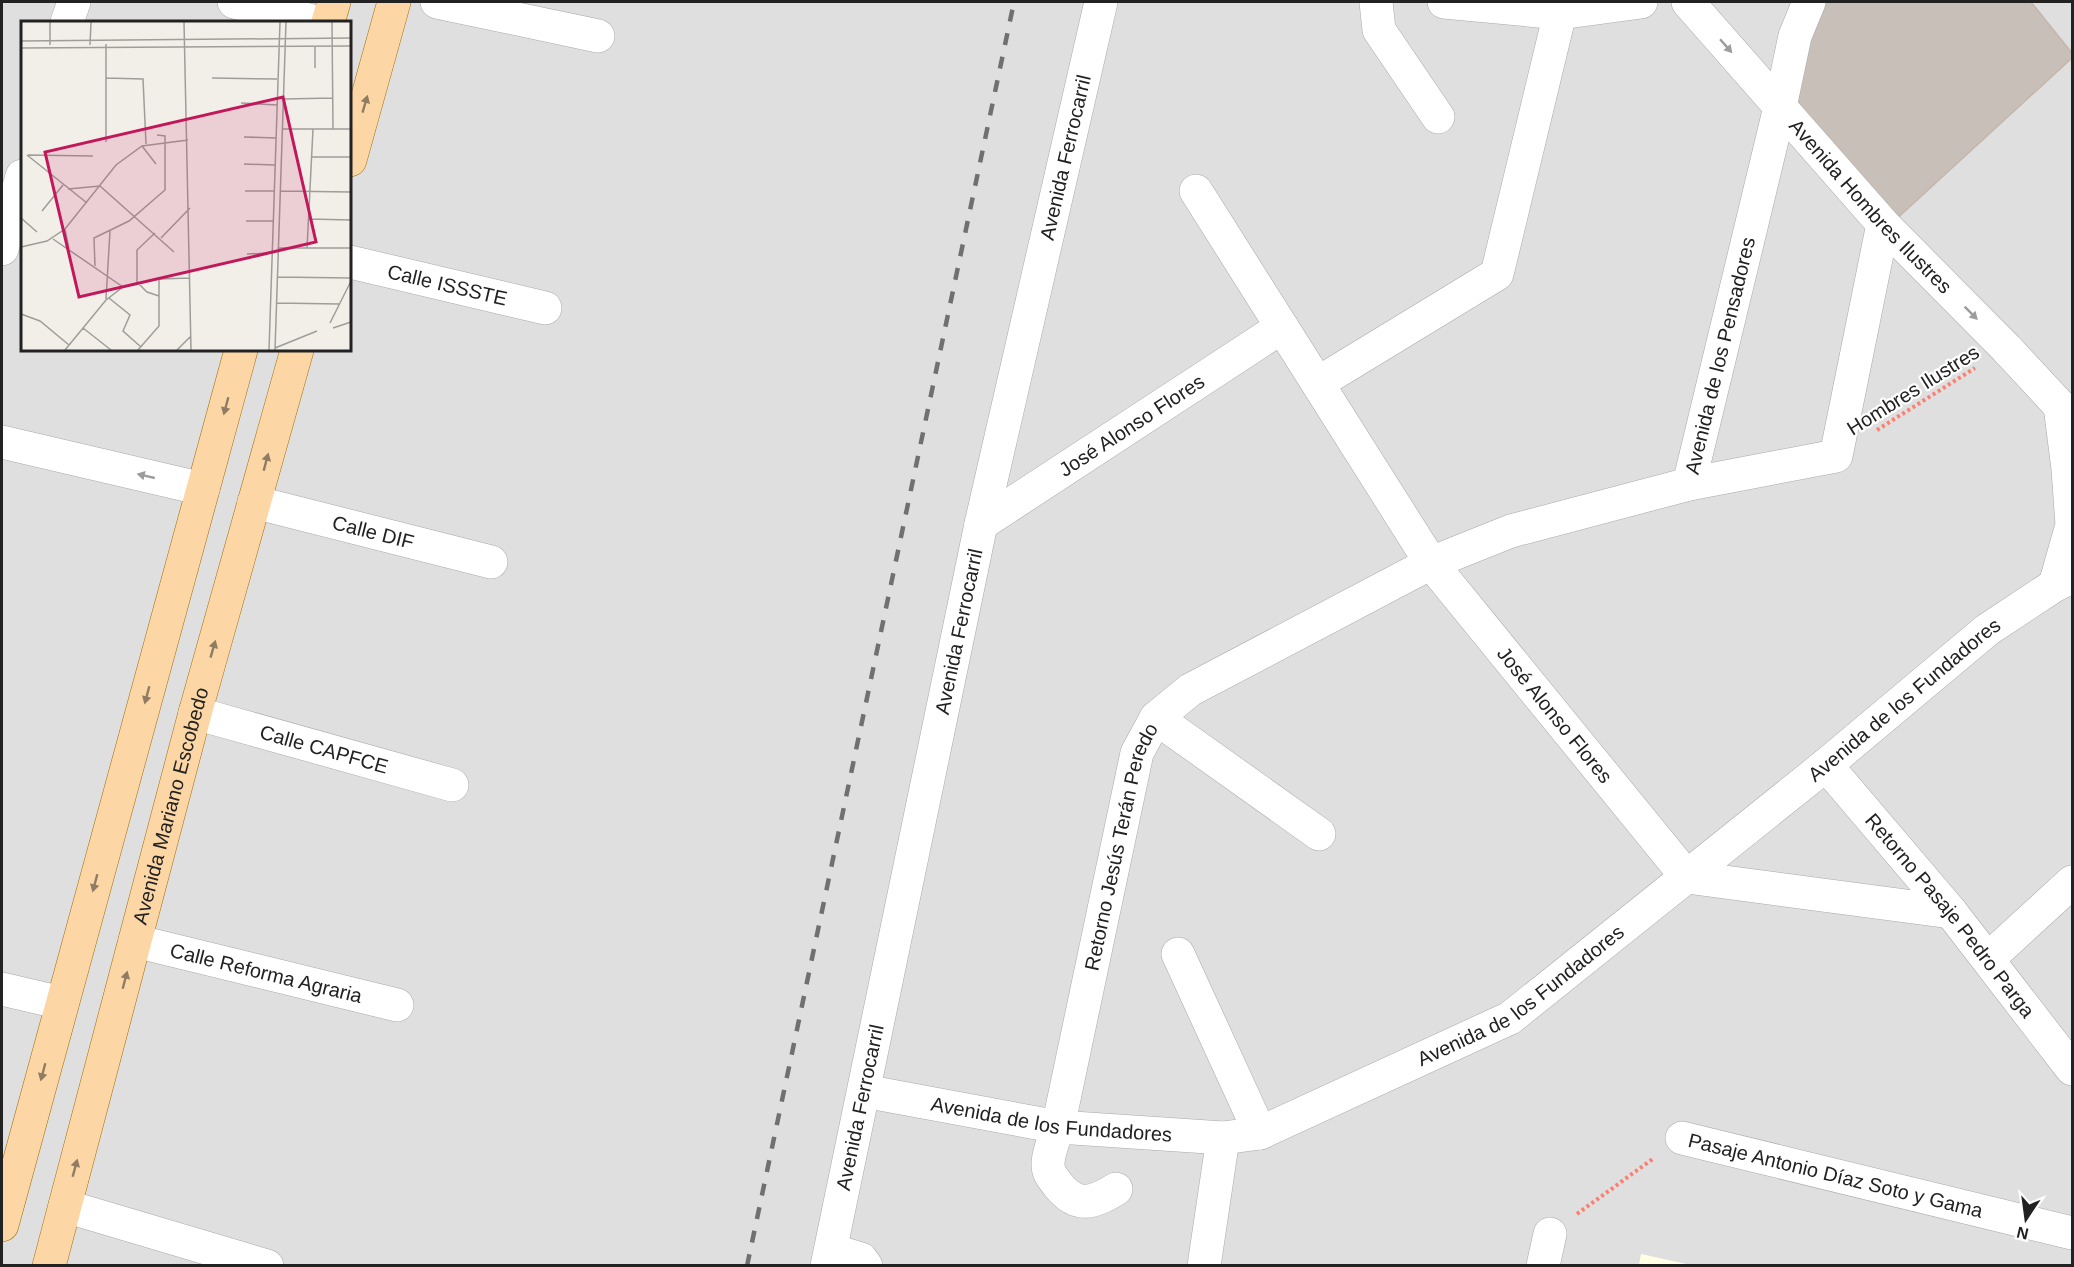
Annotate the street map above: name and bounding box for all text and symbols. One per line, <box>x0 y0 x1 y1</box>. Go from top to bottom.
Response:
inset map <box>21 21 351 351</box>
one-way arrow <box>1720 38 1733 53</box>
street label: Avenida Ferrocarril <box>1036 73 1095 242</box>
one-way arrow <box>361 94 370 112</box>
street label: Avenida Hombres Ilustres <box>1785 115 1956 298</box>
street label: Avenida de los Pensadores <box>1681 235 1759 476</box>
street label: Calle ISSSTE <box>385 260 509 310</box>
one-way arrow <box>1964 306 1978 320</box>
street label: Hombres Ilustres <box>1843 341 1983 439</box>
street label: José Alonso Flores <box>1055 370 1208 481</box>
one-way arrow <box>220 397 230 415</box>
one-way arrow <box>261 452 271 471</box>
one-way arrow <box>136 471 155 480</box>
street label: Calle DIF <box>330 511 416 553</box>
street label: Avenida Ferrocarril <box>931 547 987 716</box>
street label: Avenida de los Fundadores <box>1804 613 2004 786</box>
one-way arrow <box>209 640 218 658</box>
street label: José Alonso Flores <box>1493 642 1617 787</box>
street label: Avenida Mariano Escobedo <box>129 685 213 927</box>
one-way arrow <box>141 686 151 705</box>
street label: Retorno Jesús Terán Peredo <box>1080 719 1162 972</box>
street label: Calle CAPFCE <box>257 721 391 778</box>
street label: Retorno Pasaje Pedro Parga <box>1861 809 2040 1022</box>
one-way arrow <box>90 875 99 893</box>
street label: Avenida de los Fundadores <box>1414 920 1628 1070</box>
street label: Calle Reforma Agraria <box>168 939 365 1007</box>
one-way arrow <box>121 971 130 989</box>
street label: Avenida Ferrocarril <box>832 1023 888 1192</box>
one-way arrow <box>38 1062 48 1081</box>
street label: Avenida de los Fundadores <box>929 1093 1173 1146</box>
street label: Pasaje Antonio Díaz Soto y Gama <box>1686 1129 1986 1222</box>
one-way arrow <box>70 1159 80 1177</box>
north arrow <box>1996 1189 2056 1249</box>
text: N <box>2015 1224 2030 1243</box>

